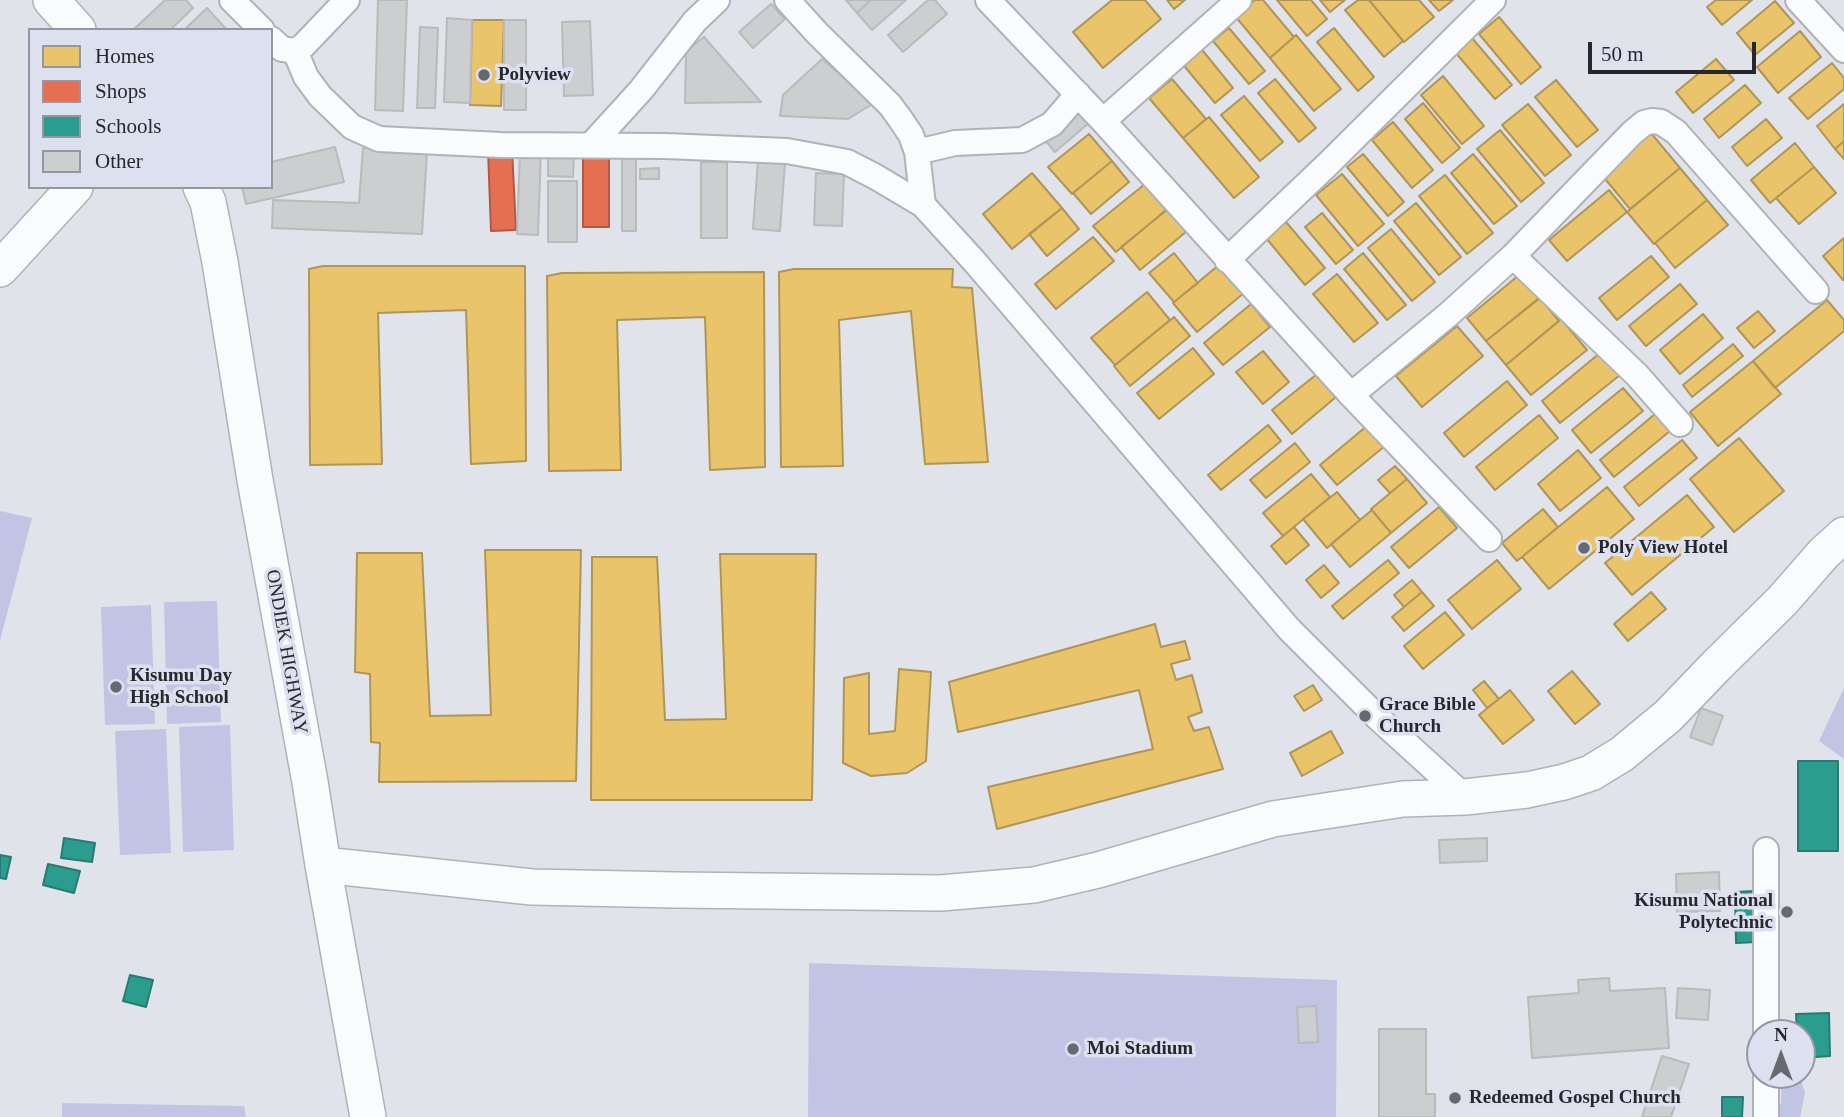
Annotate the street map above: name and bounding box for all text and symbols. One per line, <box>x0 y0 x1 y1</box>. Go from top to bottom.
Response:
legend <box>28 28 273 189</box>
scale bar <box>1592 28 1760 72</box>
text: 50 m <box>1601 42 1644 66</box>
text: Homes <box>95 44 155 68</box>
place label: Polyview <box>498 64 571 86</box>
marker: Polyview <box>476 67 492 83</box>
text: Shops <box>95 79 146 103</box>
text: Schools <box>95 114 162 138</box>
text: Other <box>95 149 143 173</box>
place label: Poly View Hotel <box>1598 537 1728 559</box>
marker: Poly View Hotel <box>1576 540 1592 556</box>
street label: ONDIEK HIGHWAY <box>260 568 312 736</box>
place label: Kisumu Day High School <box>130 665 232 709</box>
marker: Kisumu Day High School <box>108 679 124 695</box>
place label: Grace Bible Church <box>1379 694 1476 738</box>
marker: Grace Bible Church <box>1357 708 1373 724</box>
place label: Kisumu National Polytechnic <box>1634 890 1773 934</box>
marker: Kisumu National Polytechnic <box>1779 904 1795 920</box>
north arrow <box>1746 1019 1816 1089</box>
text: N <box>1774 1024 1788 1045</box>
place label: Moi Stadium <box>1087 1038 1193 1060</box>
marker: Moi Stadium <box>1065 1041 1081 1057</box>
place label: Redeemed Gospel Church <box>1469 1087 1681 1109</box>
marker: Redeemed Gospel Church <box>1447 1090 1463 1106</box>

